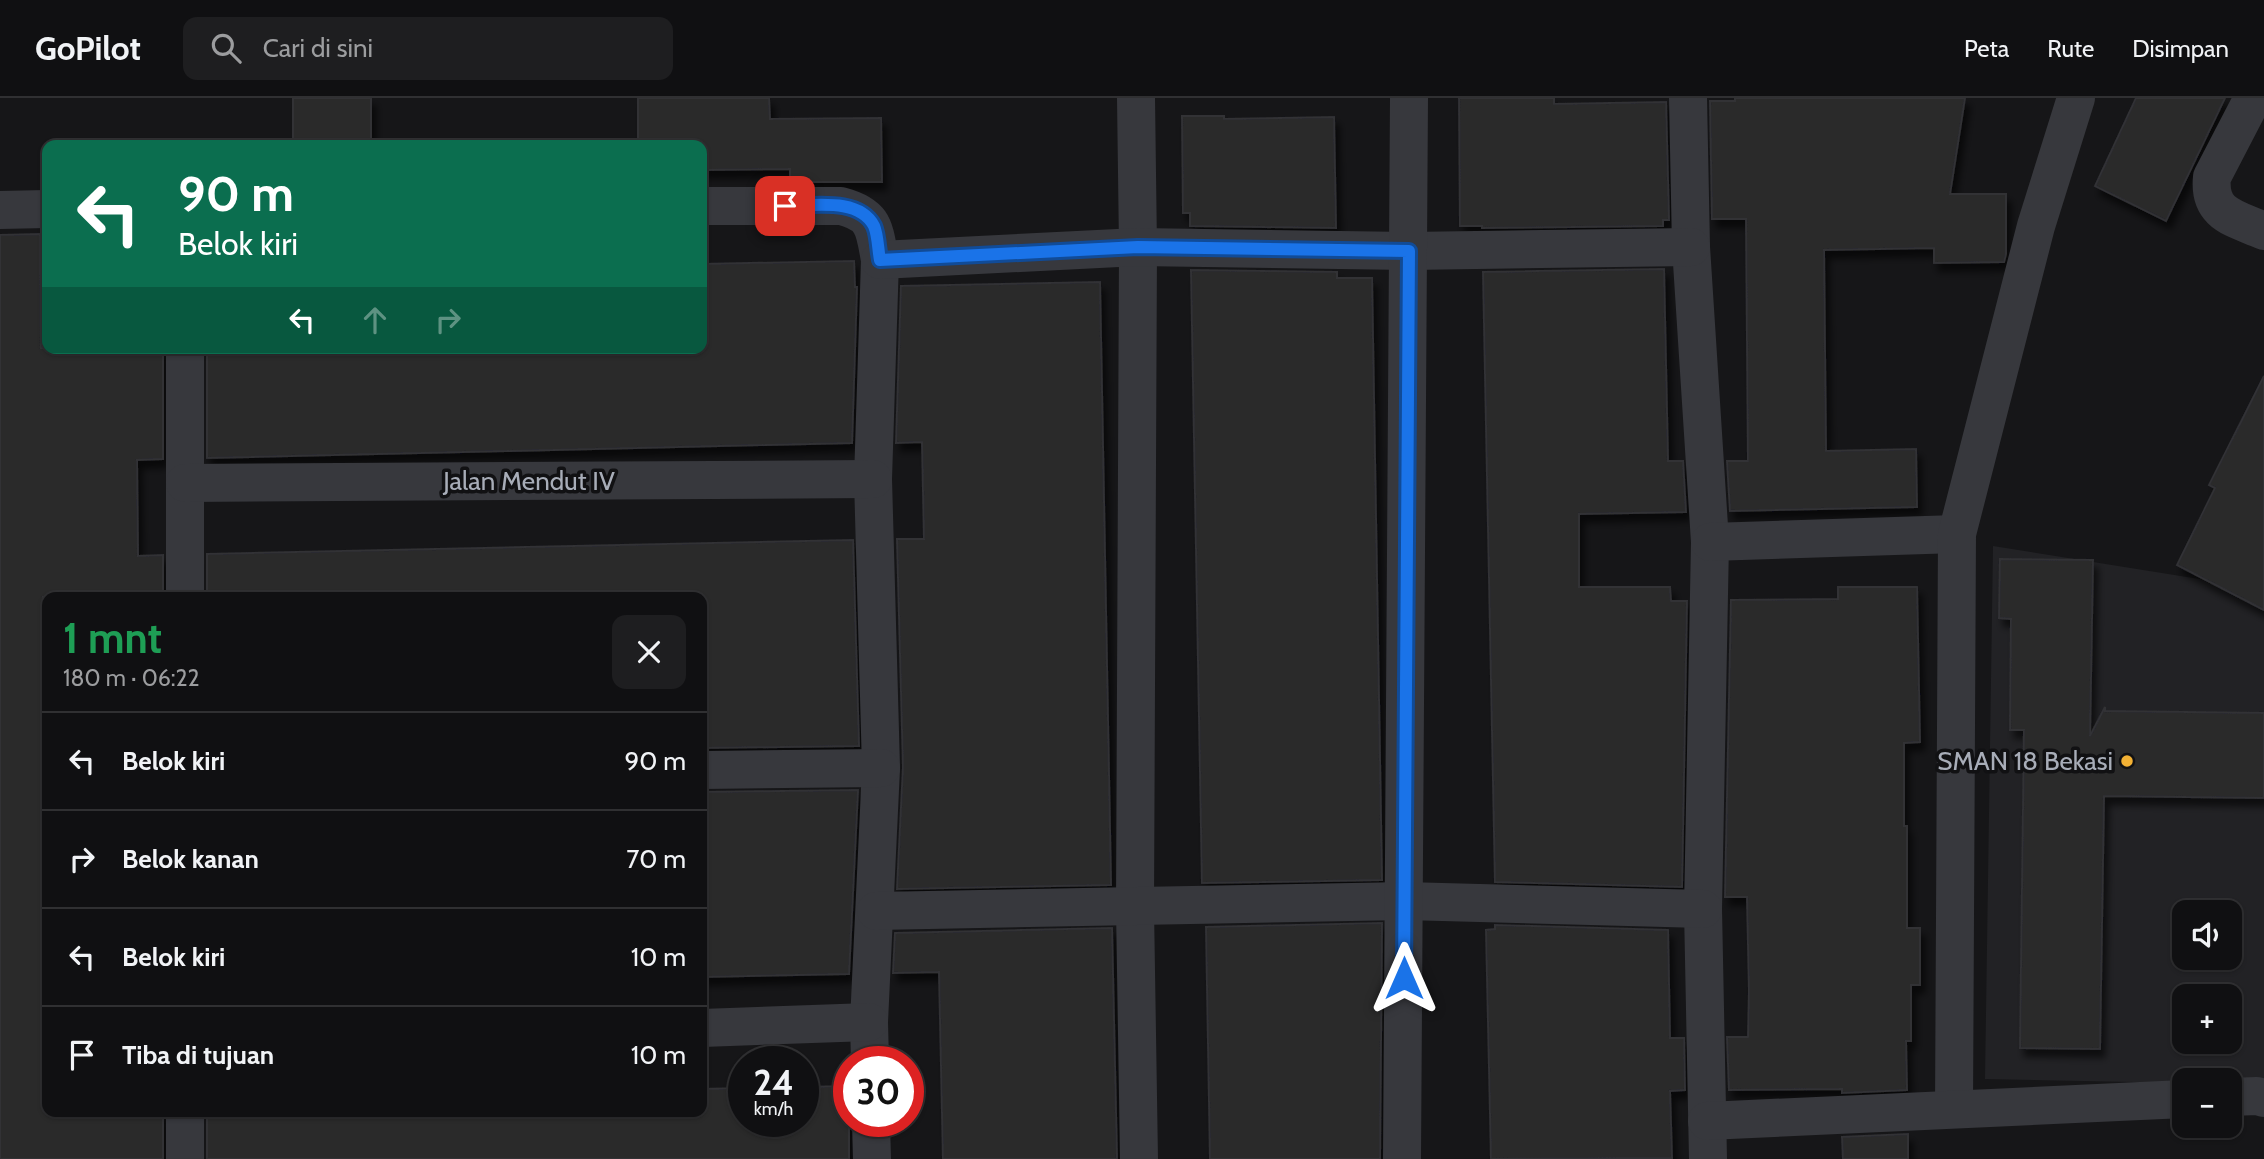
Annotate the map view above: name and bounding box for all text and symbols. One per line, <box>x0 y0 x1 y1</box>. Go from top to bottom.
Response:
search box <box>183 17 673 80</box>
text: GoPilot <box>35 28 141 68</box>
icon: search <box>207 29 245 67</box>
text: Cari di sini <box>263 32 373 64</box>
text: Peta <box>1964 34 2009 63</box>
text: Rute <box>2047 34 2094 63</box>
text: Disimpan <box>2132 34 2229 63</box>
text: 90 m <box>178 164 294 223</box>
icon: left <box>63 168 154 259</box>
pin <box>755 176 815 236</box>
icon: arrive <box>766 187 804 225</box>
text: Belok kiri <box>178 224 298 263</box>
icon: left <box>283 301 321 339</box>
icon: ahead <box>356 301 394 339</box>
icon: right <box>429 301 467 339</box>
street label: Jalan Mendut IV <box>442 465 615 497</box>
text: 1 mnt <box>63 612 162 664</box>
button: close <box>612 615 686 689</box>
text: 180 m · 06:22 <box>63 664 200 692</box>
icon: left <box>63 742 101 780</box>
text: Belok kiri <box>122 745 225 777</box>
text: 90 m <box>624 745 686 777</box>
place label: SMAN 18 Bekasi <box>1937 745 2113 777</box>
marker: SMAN 18 Bekasi <box>2119 753 2135 769</box>
icon: right <box>63 840 101 878</box>
text: Belok kanan <box>122 843 259 875</box>
text: 70 m <box>626 843 686 875</box>
map controls <box>2172 900 2242 1138</box>
button: sound <box>2172 900 2242 970</box>
icon: left <box>63 938 101 976</box>
text: Belok kiri <box>122 941 225 973</box>
text: 10 m <box>631 941 686 973</box>
position arrow <box>1367 941 1441 1015</box>
button: + <box>2172 984 2242 1054</box>
icon: arrive <box>63 1036 101 1074</box>
text: Tiba di tujuan <box>122 1039 274 1071</box>
text: 10 m <box>631 1039 686 1071</box>
speed limit sign: 30 <box>833 1046 924 1137</box>
text: 24 <box>753 1061 794 1104</box>
button: − <box>2172 1068 2242 1138</box>
text: km/h <box>754 1098 793 1120</box>

